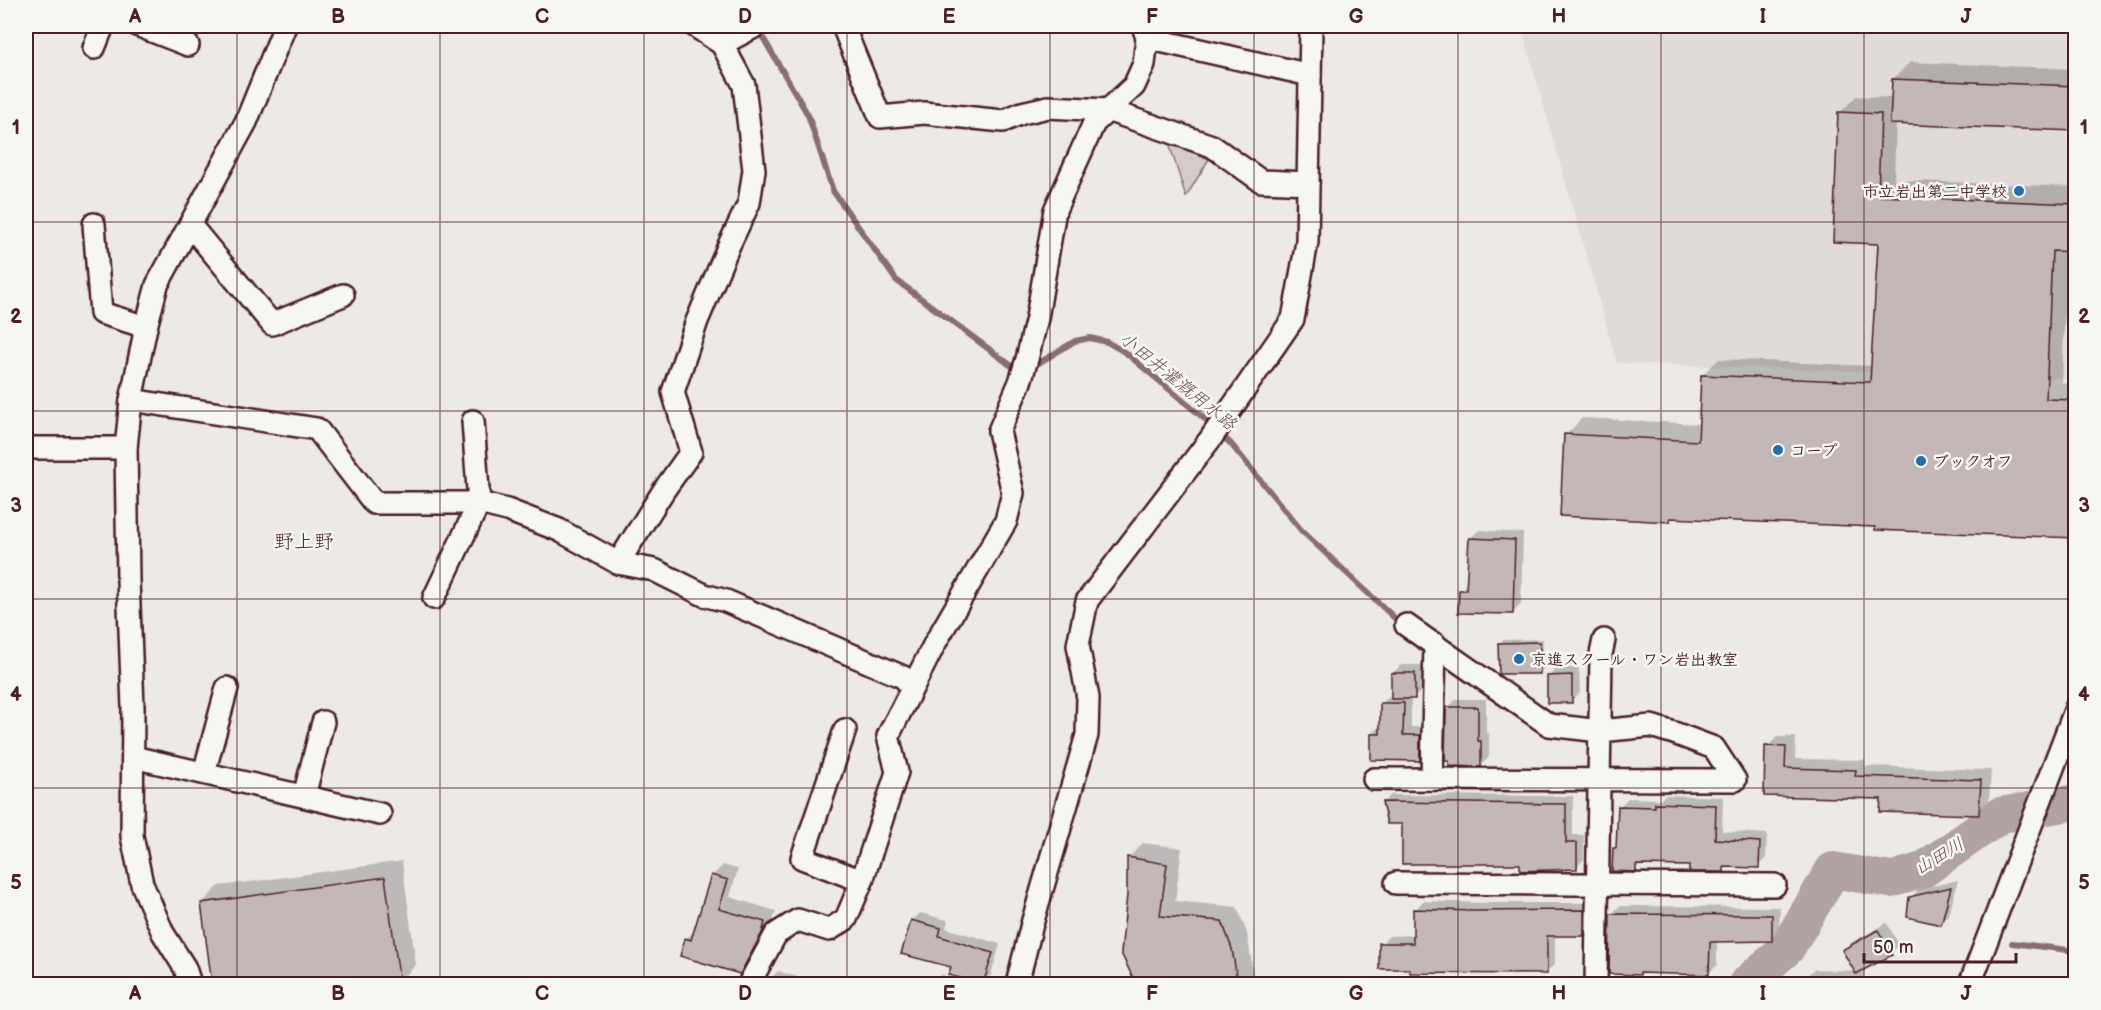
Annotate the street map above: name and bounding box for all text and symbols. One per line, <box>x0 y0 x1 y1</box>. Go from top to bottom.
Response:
text: A <box>128 5 142 29</box>
text: B <box>331 5 345 29</box>
text: C <box>535 5 549 29</box>
text: D <box>738 5 752 29</box>
text: E <box>943 5 956 29</box>
text: F <box>1146 5 1158 29</box>
text: G <box>1349 5 1364 29</box>
text: H <box>1552 5 1566 29</box>
text: I <box>1760 5 1766 29</box>
text: J <box>1961 5 1973 29</box>
text: 1 <box>12 116 20 140</box>
text: 1 <box>2080 116 2088 140</box>
place label: 市立岩出第二中学校 <box>1863 183 2007 202</box>
marker: 市立岩出第二中学校 <box>2012 184 2026 198</box>
text: 2 <box>10 305 22 329</box>
text: 2 <box>2078 305 2090 329</box>
water label: 小田井灌漑用水路 <box>1115 328 1241 435</box>
place label: コープ <box>1790 442 1837 461</box>
marker: コープ <box>1771 443 1785 457</box>
place label: ブックオフ <box>1933 453 2013 472</box>
marker: ブックオフ <box>1914 454 1928 468</box>
text: 3 <box>10 494 22 518</box>
text: 3 <box>2078 494 2090 518</box>
district label: 野上野 <box>274 530 334 554</box>
place label: 京進スクール・ワン岩出教室 <box>1531 651 1738 670</box>
marker: 京進スクール・ワン岩出教室 <box>1512 652 1526 666</box>
text: 4 <box>10 683 22 707</box>
text: 4 <box>2078 683 2090 707</box>
water label: 山田川 <box>1911 834 1968 879</box>
text: 5 <box>10 871 22 895</box>
text: 5 <box>2078 871 2090 895</box>
scale bar <box>1864 926 2016 964</box>
text: 50 m <box>1873 937 1914 958</box>
text: A <box>128 982 142 1006</box>
text: B <box>331 982 345 1006</box>
text: C <box>535 982 549 1006</box>
text: D <box>738 982 752 1006</box>
text: E <box>943 982 956 1006</box>
text: F <box>1146 982 1158 1006</box>
text: G <box>1349 982 1364 1006</box>
text: H <box>1552 982 1566 1006</box>
text: I <box>1760 982 1766 1006</box>
text: J <box>1961 982 1973 1006</box>

